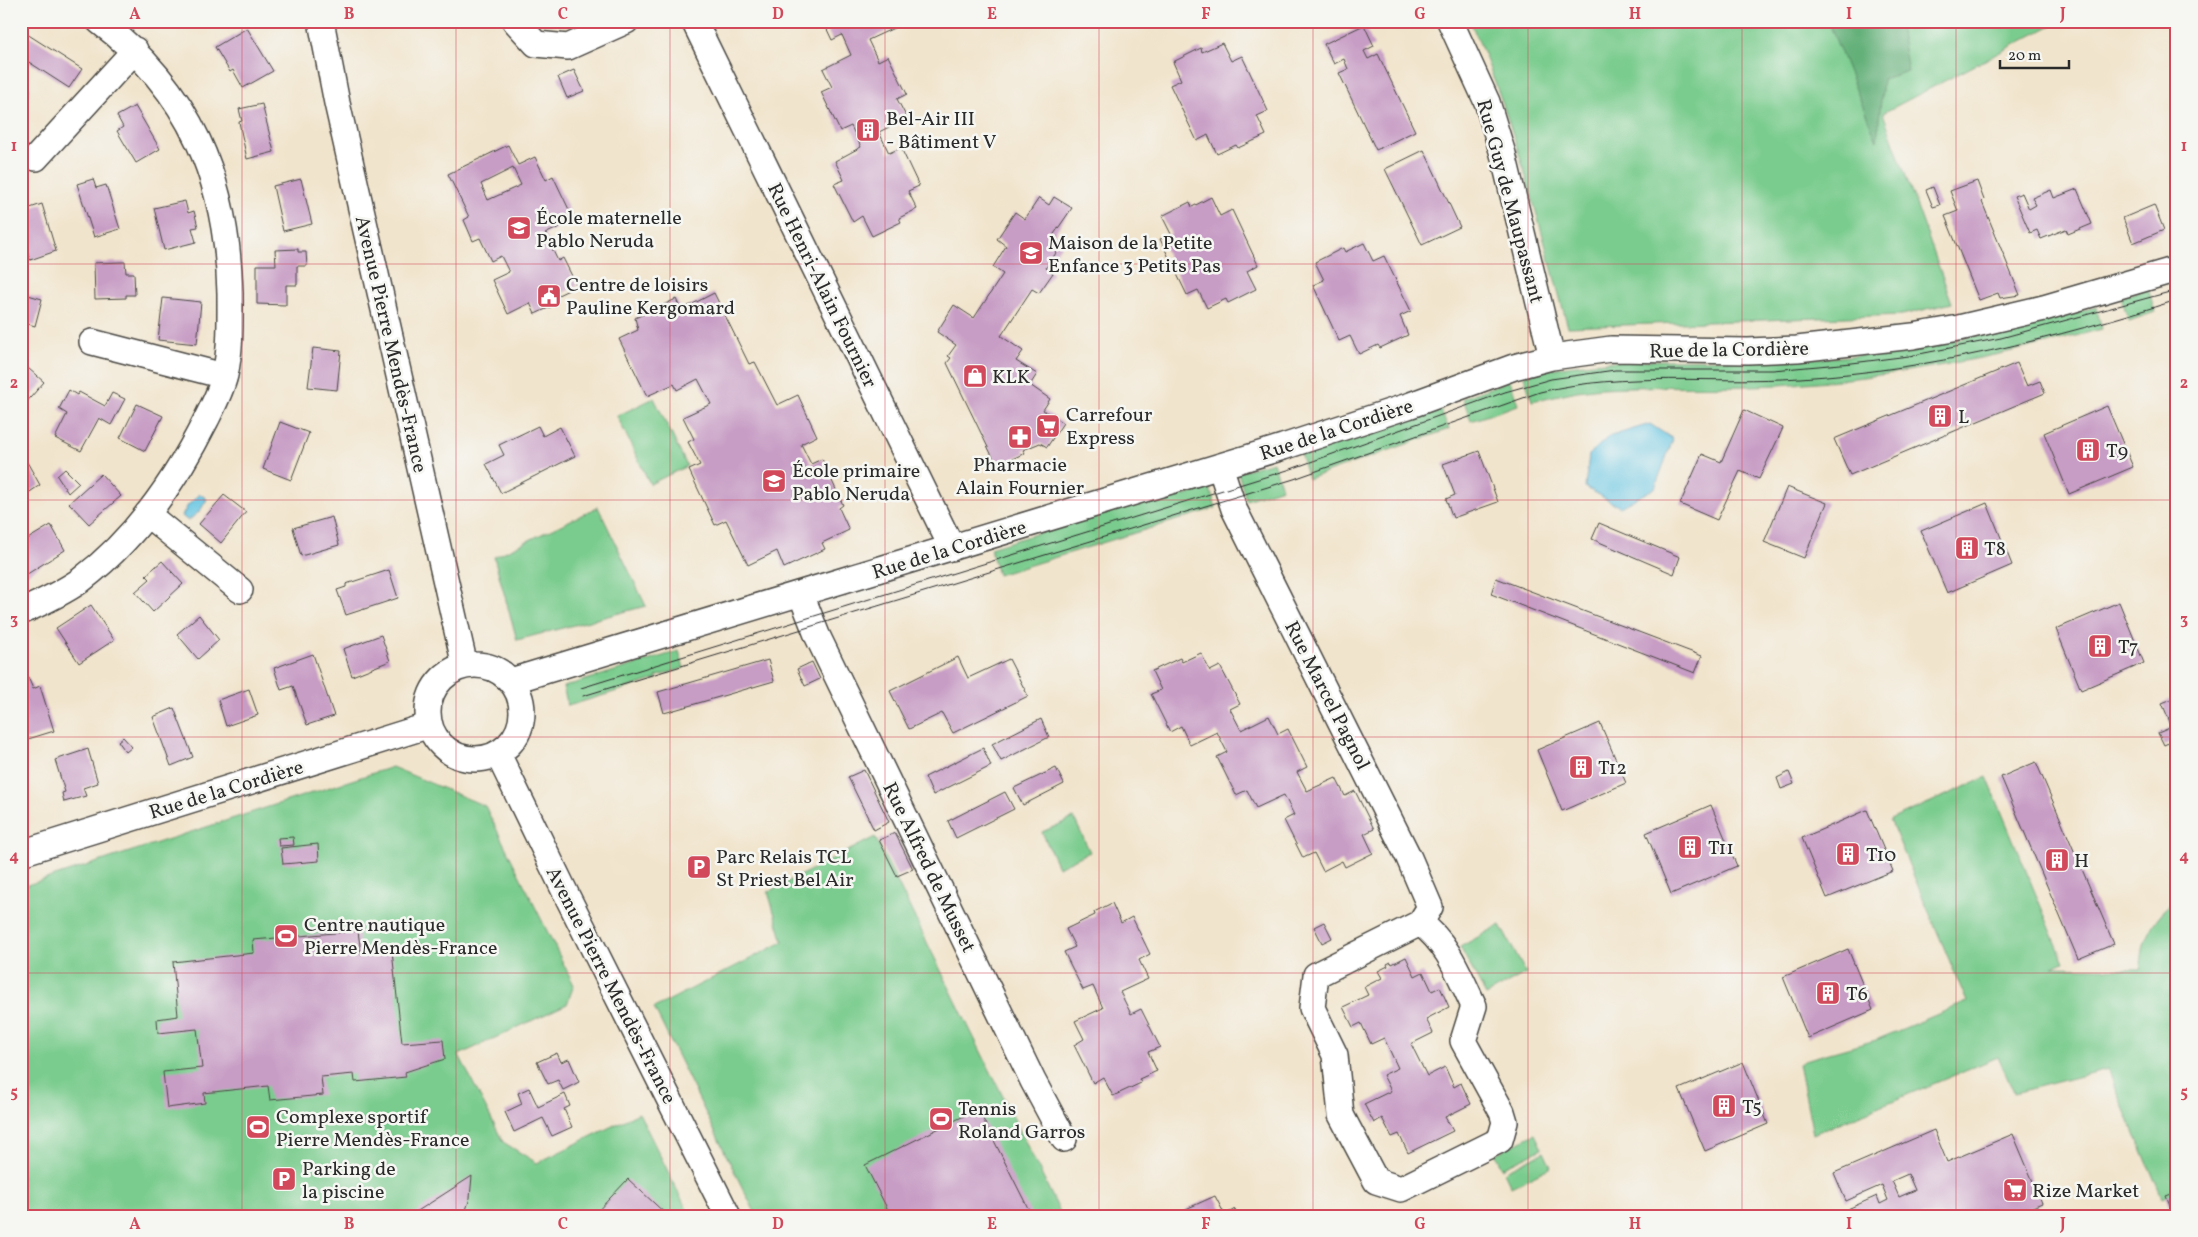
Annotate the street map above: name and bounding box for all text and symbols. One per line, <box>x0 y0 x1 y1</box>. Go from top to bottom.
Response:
text: A <box>129 4 141 26</box>
text: B <box>344 4 355 26</box>
text: C <box>558 4 568 26</box>
text: D <box>772 4 784 26</box>
text: E <box>987 4 997 26</box>
text: F <box>1201 4 1211 26</box>
text: G <box>1414 4 1426 26</box>
text: H <box>1629 4 1641 26</box>
text: I <box>1846 4 1852 26</box>
text: J <box>2059 4 2066 26</box>
scale bar <box>2000 38 2069 70</box>
text: 20 m <box>2008 46 2041 67</box>
street label: Rue Guy de Maupassant <box>1468 96 1550 307</box>
place label: Bel-Air III - Bâtiment V <box>886 106 997 157</box>
building icon: Bel-Air III - Bâtiment V <box>855 117 881 143</box>
text: 1 <box>11 136 17 158</box>
text: 1 <box>2181 136 2187 158</box>
street label: Rue Henri-Alain Fournier <box>759 179 883 393</box>
place label: École maternelle Pablo Neruda <box>536 205 682 256</box>
street label: Avenue Pierre Mendès-France <box>347 213 433 476</box>
school or university icon: École maternelle Pablo Neruda <box>506 215 532 241</box>
place label: Maison de la Petite Enfance 3 Petits Pas <box>1048 230 1221 281</box>
school or university icon: Maison de la Petite Enfance 3 Petits Pas <box>1018 240 1044 266</box>
place label: Centre de loisirs Pauline Kergomard <box>566 272 735 323</box>
public building icon: Centre de loisirs Pauline Kergomard <box>536 283 562 309</box>
street label: Rue de la Cordière <box>1649 336 1809 366</box>
shop icon: KLK <box>962 363 988 389</box>
place label: KLK <box>992 364 1031 392</box>
text: 2 <box>10 373 18 395</box>
text: 2 <box>2180 373 2188 395</box>
street label: Rue de la Cordière <box>1256 393 1417 469</box>
place label: Carrefour Express <box>1066 402 1152 453</box>
building icon: L <box>1927 403 1953 429</box>
place label: L <box>1958 404 1969 432</box>
supermarket icon: Carrefour Express <box>1035 413 1061 439</box>
pharmacy icon: Pharmacie Alain Fournier <box>1007 424 1033 450</box>
building icon: T9 <box>2075 437 2101 463</box>
place label: T9 <box>2106 438 2128 466</box>
place label: Pharmacie Alain Fournier <box>956 452 1084 503</box>
place label: École primaire Pablo Neruda <box>792 458 920 509</box>
school or university icon: École primaire Pablo Neruda <box>761 468 787 494</box>
street label: Rue de la Cordière <box>869 514 1030 588</box>
building icon: T8 <box>1954 535 1980 561</box>
place label: T8 <box>1984 536 2006 564</box>
text: 3 <box>10 609 18 631</box>
text: 3 <box>2180 609 2188 631</box>
street label: Rue Marcel Pagnol <box>1277 617 1376 775</box>
building icon: T7 <box>2087 633 2113 659</box>
place label: T7 <box>2118 634 2138 662</box>
street label: Rue de la Cordière <box>146 754 307 828</box>
building icon: T12 <box>1568 754 1594 780</box>
place label: T12 <box>1598 755 1627 783</box>
street label: Rue Alfred de Musset <box>875 778 982 958</box>
building icon: T11 <box>1677 834 1703 860</box>
place label: T11 <box>1708 835 1734 863</box>
building icon: T10 <box>1835 841 1861 867</box>
place label: T10 <box>1866 842 1896 870</box>
place label: Parc Relais TCL St Priest Bel Air <box>716 844 854 895</box>
text: 4 <box>9 846 19 868</box>
text: 4 <box>2179 846 2189 868</box>
building icon: H <box>2044 847 2070 873</box>
place label: H <box>2074 848 2089 876</box>
parking icon: Parc Relais TCL St Priest Bel Air <box>686 854 712 880</box>
street label: Avenue Pierre Mendès-France <box>538 862 682 1109</box>
place label: Centre nautique Pierre Mendès-France <box>304 912 497 963</box>
sports icon: Centre nautique Pierre Mendès-France <box>273 923 299 949</box>
building icon: T6 <box>1815 980 1841 1006</box>
place label: T6 <box>1846 981 1868 1009</box>
text: 5 <box>10 1082 18 1104</box>
text: 5 <box>2180 1082 2188 1104</box>
building icon: T5 <box>1711 1093 1737 1119</box>
place label: T5 <box>1742 1094 1762 1122</box>
place label: Tennis Roland Garros <box>958 1096 1085 1147</box>
place label: Complexe sportif Pierre Mendès-France <box>276 1104 469 1155</box>
sports icon: Tennis Roland Garros <box>928 1106 954 1132</box>
sports icon: Complexe sportif Pierre Mendès-France <box>245 1114 271 1140</box>
place label: Parking de la piscine <box>302 1156 396 1207</box>
parking icon: Parking de la piscine <box>271 1166 297 1192</box>
supermarket icon: Rize Market <box>2002 1177 2028 1203</box>
place label: Rize Market <box>2032 1178 2139 1206</box>
text: A <box>129 1214 141 1236</box>
text: B <box>344 1214 355 1236</box>
text: C <box>558 1214 568 1236</box>
text: D <box>772 1214 784 1236</box>
text: E <box>987 1214 997 1236</box>
text: F <box>1201 1214 1211 1236</box>
text: G <box>1414 1214 1426 1236</box>
text: H <box>1629 1214 1641 1236</box>
text: I <box>1846 1214 1852 1236</box>
text: J <box>2059 1214 2066 1236</box>

